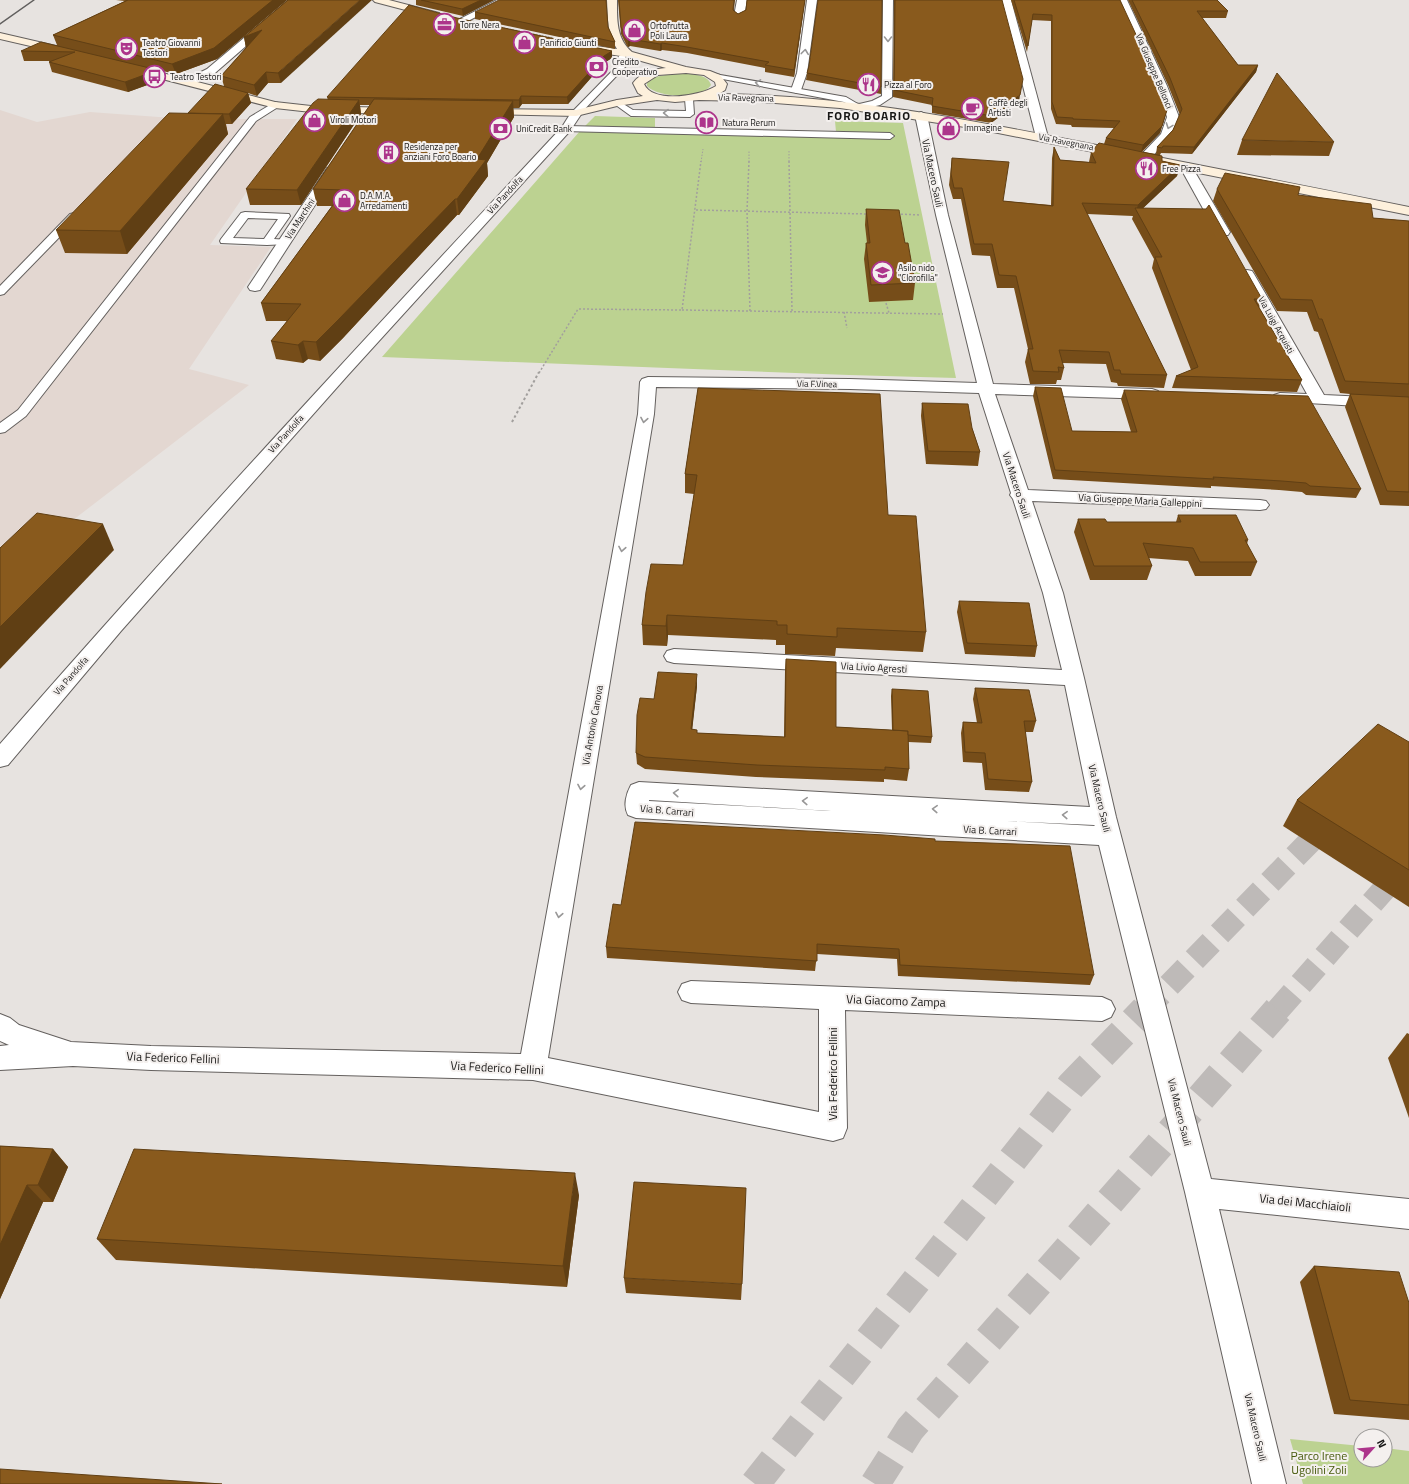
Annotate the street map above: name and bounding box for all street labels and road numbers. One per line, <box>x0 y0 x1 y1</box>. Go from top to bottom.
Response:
street label: Via Giuseppe Bellonci <box>1133 31 1176 110</box>
street label: Via Ravegnana <box>718 91 775 104</box>
street label: Via Ravegnana <box>1037 130 1095 153</box>
street label: Via Macero Sauli <box>918 138 947 208</box>
street label: Via Pandolfa <box>484 173 526 216</box>
street label: Via Marchini <box>282 196 318 242</box>
street label: Via Luigi Acquisti <box>1255 294 1297 356</box>
street label: Via F.Vinea <box>797 377 838 390</box>
street label: Via Pandolfa <box>265 411 307 456</box>
street label: Via Macero Sauli <box>999 450 1034 520</box>
street label: Via Giuseppe Maria Galleppini <box>1078 490 1202 511</box>
street label: Via Pandolfa <box>50 653 91 698</box>
street label: Via Livio Agresti <box>840 658 908 677</box>
street label: Via Antonio Canova <box>578 684 607 766</box>
street label: Via Macero Sauli <box>1084 763 1115 833</box>
street label: Via B. Carrari <box>640 801 694 820</box>
street label: Via B. Carrari <box>963 822 1017 839</box>
street label: Via Giacomo Zampa <box>846 989 946 1012</box>
street label: Via Federico Fellini <box>823 1027 842 1121</box>
street label: Via Federico Fellini <box>126 1046 220 1069</box>
street label: Via Federico Fellini <box>450 1056 544 1079</box>
street label: Via Macero Sauli <box>1164 1077 1195 1147</box>
street label: Via dei Macchiaioli <box>1258 1188 1352 1217</box>
street label: Via Macero Sauli <box>1240 1392 1271 1462</box>

